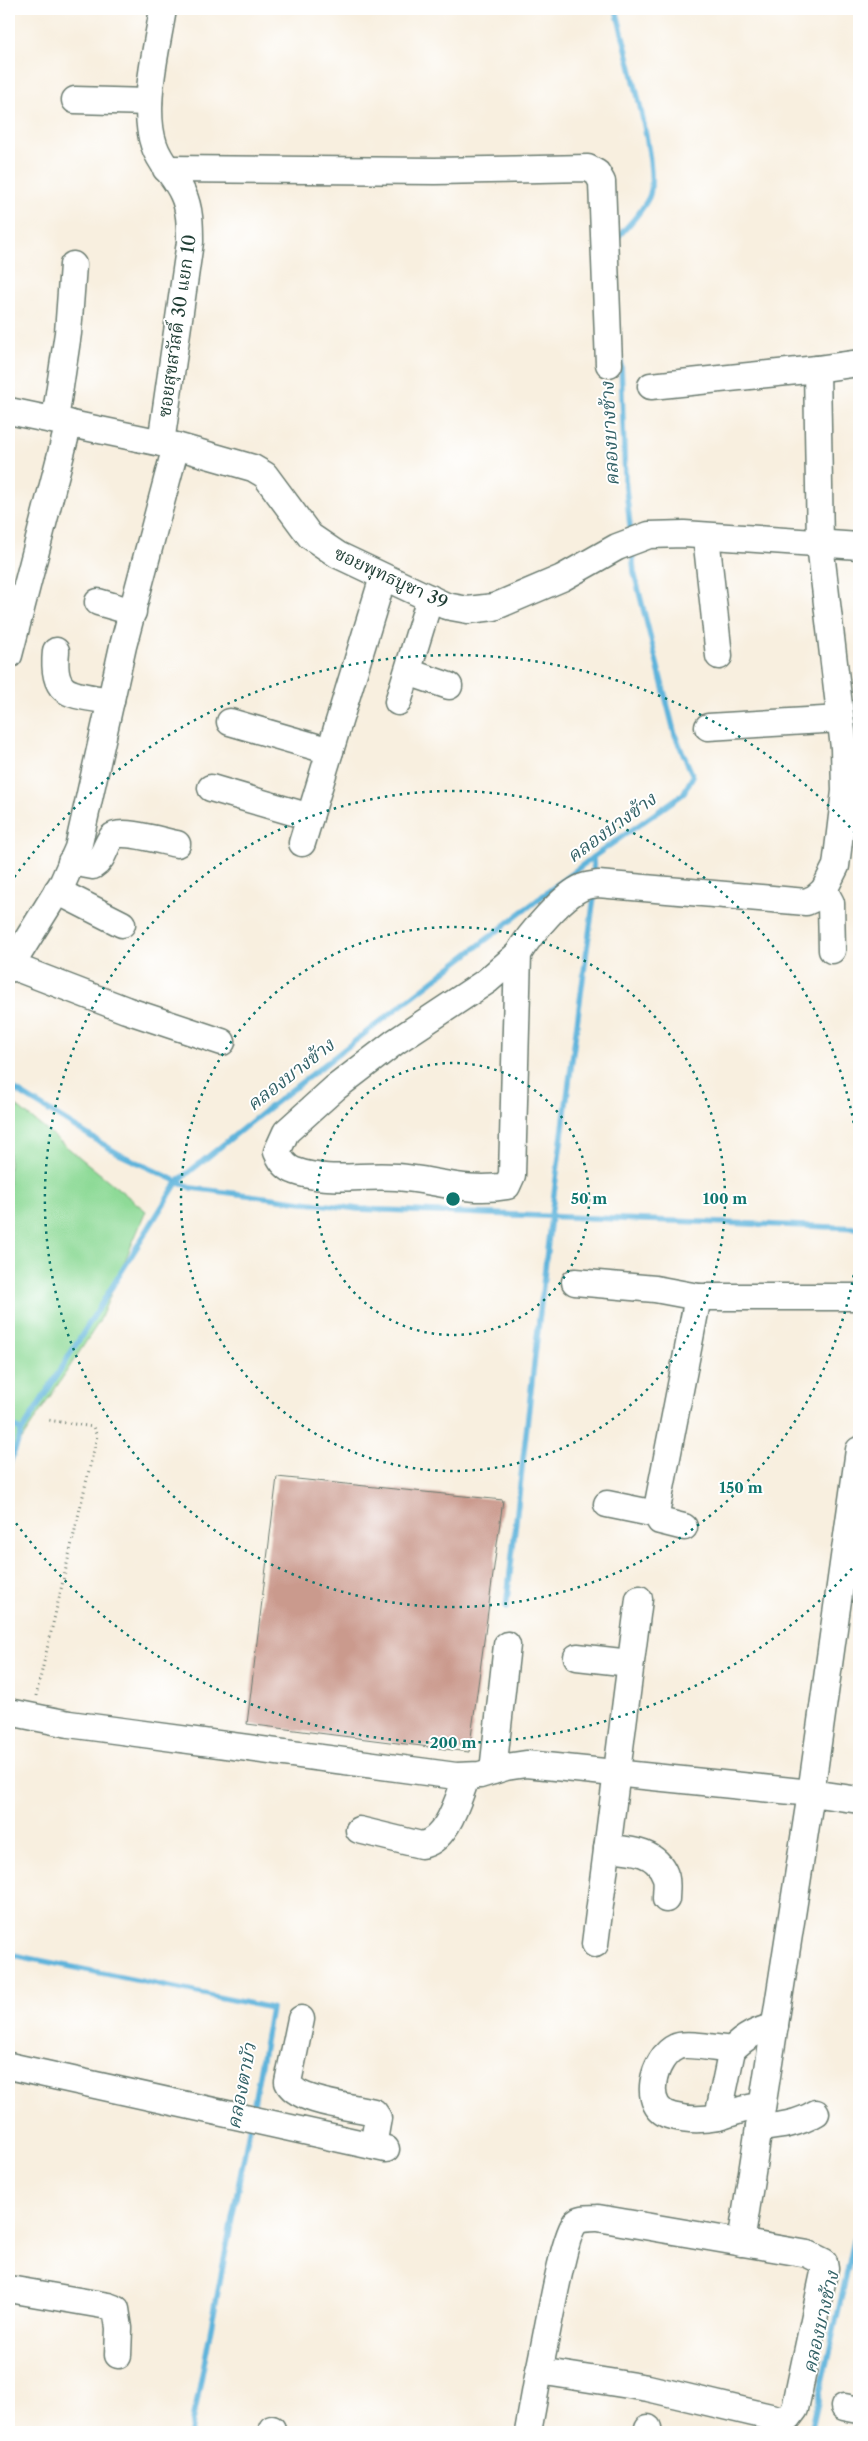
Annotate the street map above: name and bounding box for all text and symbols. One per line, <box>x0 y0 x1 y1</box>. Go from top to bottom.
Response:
street label: ซอยสุขสวัสดิ์ 30 แยก 10 <box>151 233 202 419</box>
water label: คลองบางช้าง <box>595 380 624 487</box>
street label: ซอยพุทธบูชา 39 <box>330 542 451 615</box>
water label: คลองบางช้าง <box>562 786 662 867</box>
water label: คลองบางช้าง <box>242 1032 340 1116</box>
text: 50 m <box>571 1189 607 1208</box>
text: 100 m <box>703 1189 747 1208</box>
centre of rings <box>444 1190 462 1208</box>
text: 150 m <box>719 1478 763 1497</box>
text: 200 m <box>430 1733 476 1752</box>
water label: คลองตาบัว <box>222 2040 261 2131</box>
water label: คลองบางช้าง <box>798 2267 844 2376</box>

